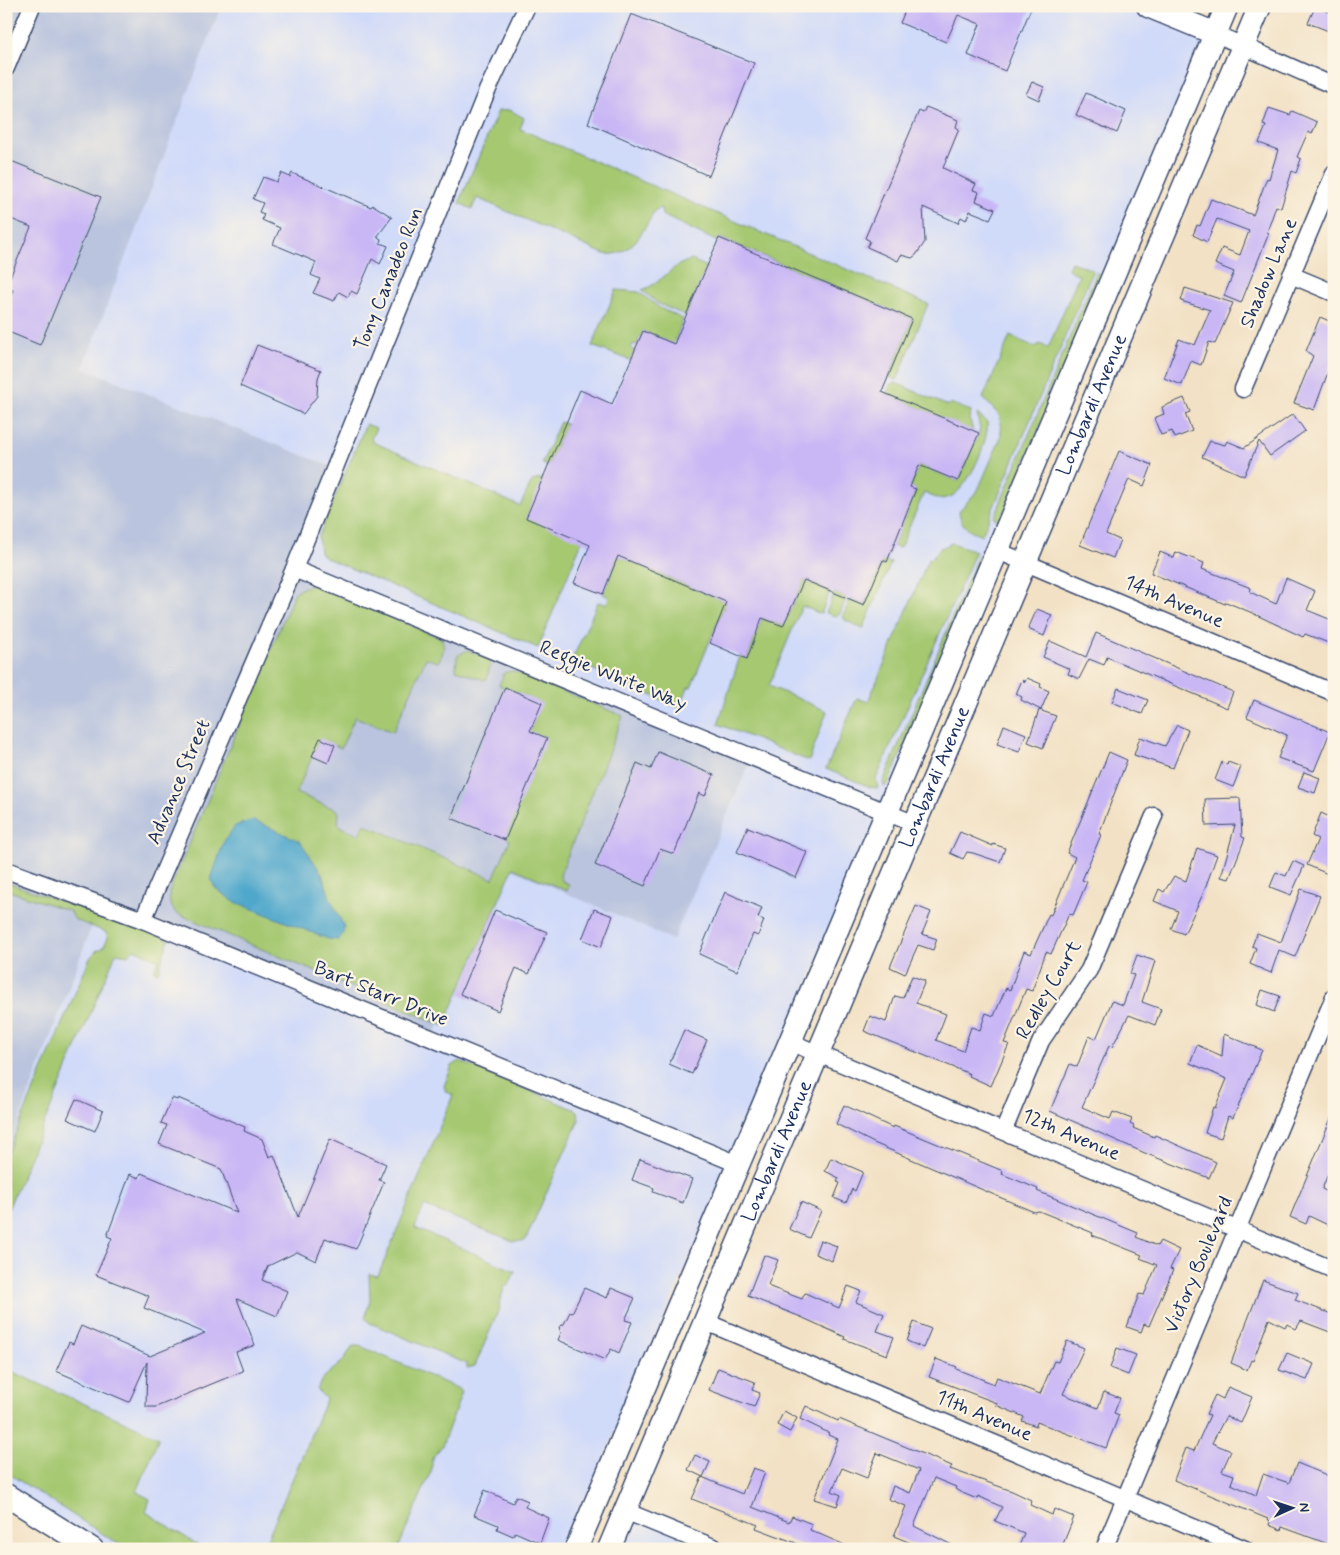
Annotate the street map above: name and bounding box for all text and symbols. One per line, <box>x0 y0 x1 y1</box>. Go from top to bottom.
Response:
street label: Tony Canadeo Run <box>348 203 430 355</box>
street label: Shadow Lane <box>1234 214 1304 332</box>
street label: Lombardi Avenue <box>1050 330 1134 480</box>
street label: 14th Avenue <box>1120 569 1228 635</box>
street label: Reggie White Way <box>535 634 691 720</box>
street label: Lombardi Avenue <box>893 702 977 852</box>
street label: Advance Street <box>140 715 218 849</box>
street label: Redley Court <box>1010 935 1088 1044</box>
street label: Bart Starr Drive <box>310 955 452 1033</box>
street label: Lombardi Avenue <box>735 1076 819 1226</box>
street label: 12th Avenue <box>1018 1102 1124 1168</box>
street label: Victory Boulevard <box>1158 1192 1240 1338</box>
street label: 11th Avenue <box>932 1384 1037 1449</box>
north arrow <box>1268 1482 1318 1532</box>
text: N <box>1295 1502 1313 1513</box>

